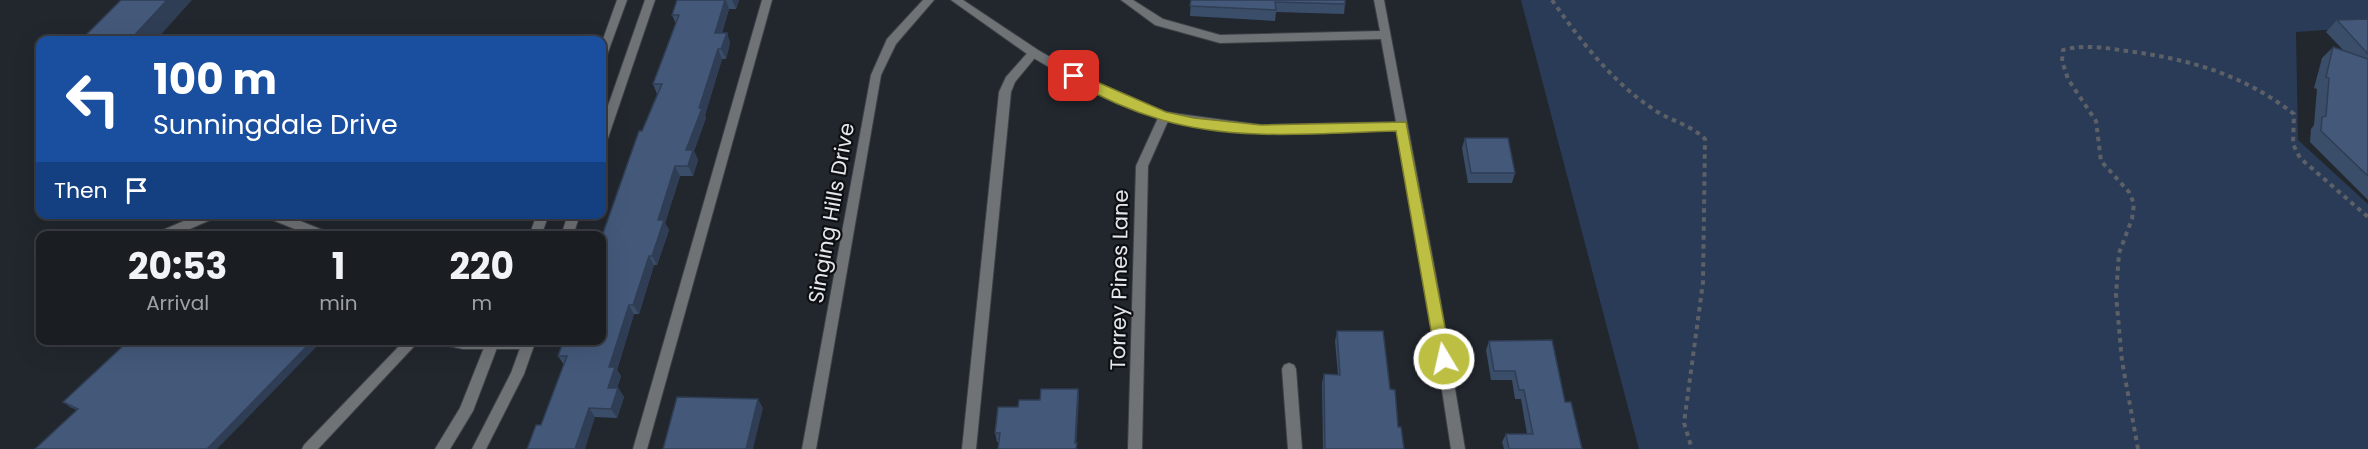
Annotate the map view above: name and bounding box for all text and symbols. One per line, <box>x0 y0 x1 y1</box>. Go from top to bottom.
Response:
text: 100 m <box>153 50 277 109</box>
pin <box>1048 50 1099 101</box>
icon: arrive <box>1057 59 1090 92</box>
icon: left <box>54 60 132 138</box>
text: Sunningdale Drive <box>153 106 398 143</box>
street label: Singing Hills Drive <box>801 120 861 306</box>
icon: arrive <box>120 174 153 207</box>
text: Then <box>54 175 108 206</box>
street label: Torrey Pines Lane <box>1103 189 1135 371</box>
text: 20:53 <box>128 241 227 292</box>
text: 1 <box>332 241 345 292</box>
text: 220 <box>449 241 514 292</box>
text: Arrival <box>146 289 209 317</box>
text: min <box>319 289 358 317</box>
text: m <box>471 289 492 317</box>
position arrow <box>1412 327 1476 391</box>

